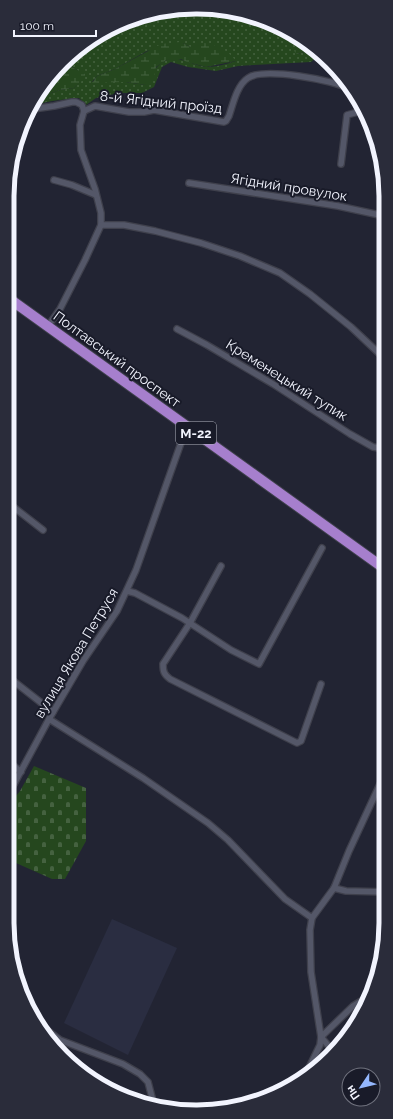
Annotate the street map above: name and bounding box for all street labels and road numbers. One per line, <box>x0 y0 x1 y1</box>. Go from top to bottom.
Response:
street label: 8-й Ягідний проїзд <box>99 88 223 116</box>
street label: Ягідний провулок <box>230 170 348 204</box>
street label: Полтавський проспект <box>50 308 184 411</box>
street label: Кременецький тупик <box>223 336 351 424</box>
road number: М-22 <box>176 422 216 444</box>
street label: вулиця Якова Петруся <box>31 585 121 721</box>

